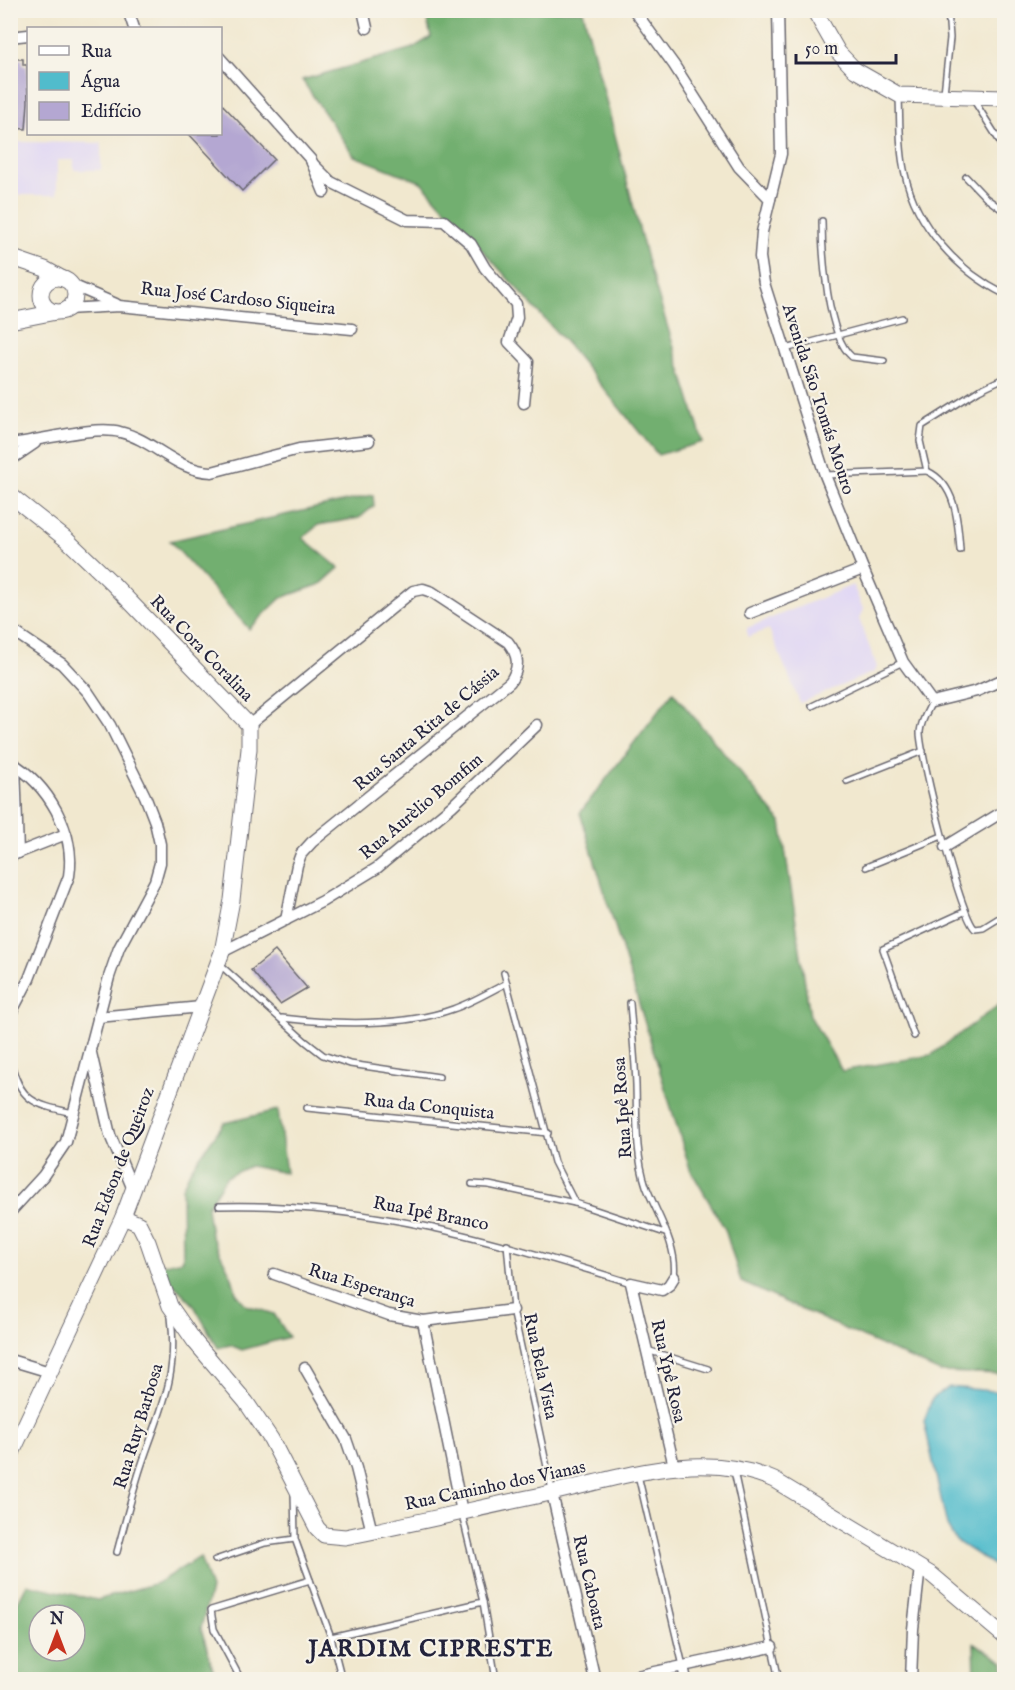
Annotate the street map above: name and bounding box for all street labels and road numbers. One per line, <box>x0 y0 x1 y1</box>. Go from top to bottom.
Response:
street label: Rua José Cardoso Siqueira <box>139 278 337 321</box>
street label: Avenida São Tomás Mouro <box>776 300 859 498</box>
street label: Rua Cora Coralina <box>144 591 258 707</box>
street label: Rua Santa Rita de Cássia <box>349 661 505 797</box>
street label: Rua Aurèlio Bomfim <box>356 749 488 866</box>
street label: Rua Ipê Rosa <box>608 1056 639 1159</box>
street label: Rua Edson de Queiroz <box>78 1084 161 1251</box>
street label: Rua da Conquista <box>362 1089 496 1126</box>
street label: Rua Ipê Branco <box>371 1192 491 1237</box>
street label: Rua Esperança <box>305 1259 418 1314</box>
street label: Rua Bela Vista <box>517 1311 562 1422</box>
street label: Rua Ypê Rosa <box>644 1317 691 1425</box>
street label: Rua Ruy Barbosa <box>109 1361 170 1492</box>
street label: Rua Caminho dos Vianas <box>403 1456 588 1517</box>
street label: Rua Caboata <box>566 1533 611 1632</box>

